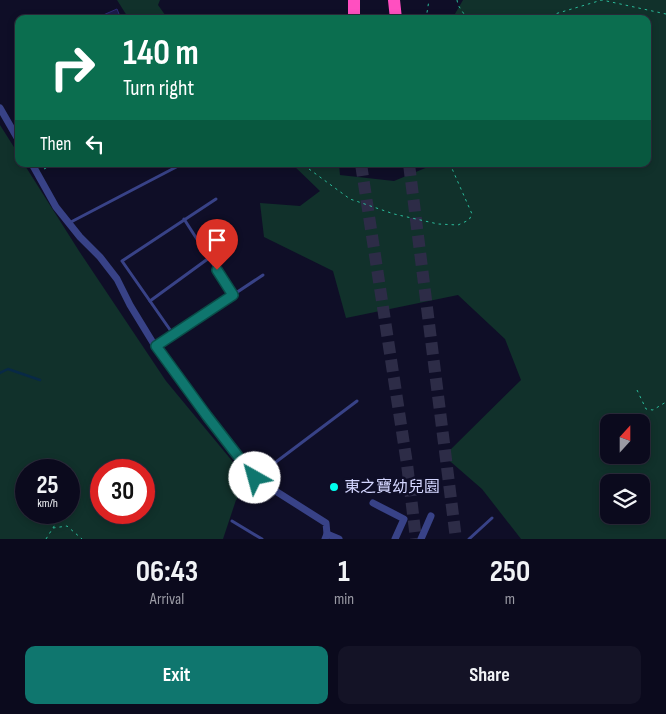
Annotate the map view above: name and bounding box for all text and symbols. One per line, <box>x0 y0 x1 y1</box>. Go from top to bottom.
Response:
text: 140 m <box>123 32 199 75</box>
icon: right <box>40 35 105 100</box>
text: Turn right <box>123 75 194 102</box>
icon: left <box>81 130 109 158</box>
text: Then <box>40 133 71 156</box>
pin <box>196 219 238 270</box>
icon: arrive <box>203 226 231 254</box>
north arrow <box>600 414 650 464</box>
map controls <box>600 414 650 524</box>
position arrow <box>228 451 280 503</box>
speed limit sign: 30 <box>90 459 155 524</box>
text: 25 <box>37 470 58 501</box>
button: layers <box>600 474 650 524</box>
place label: 東之寶幼兒園 <box>344 477 440 497</box>
marker: 東之寶幼兒園 <box>328 481 340 493</box>
text: km/h <box>37 496 58 511</box>
text: 06:43 <box>136 554 198 590</box>
text: 1 <box>338 554 350 590</box>
text: 250 <box>490 554 530 590</box>
text: Arrival <box>150 590 184 609</box>
text: min <box>334 590 354 609</box>
text: m <box>505 590 515 609</box>
button: Exit <box>25 646 328 704</box>
button: Share <box>338 646 641 704</box>

